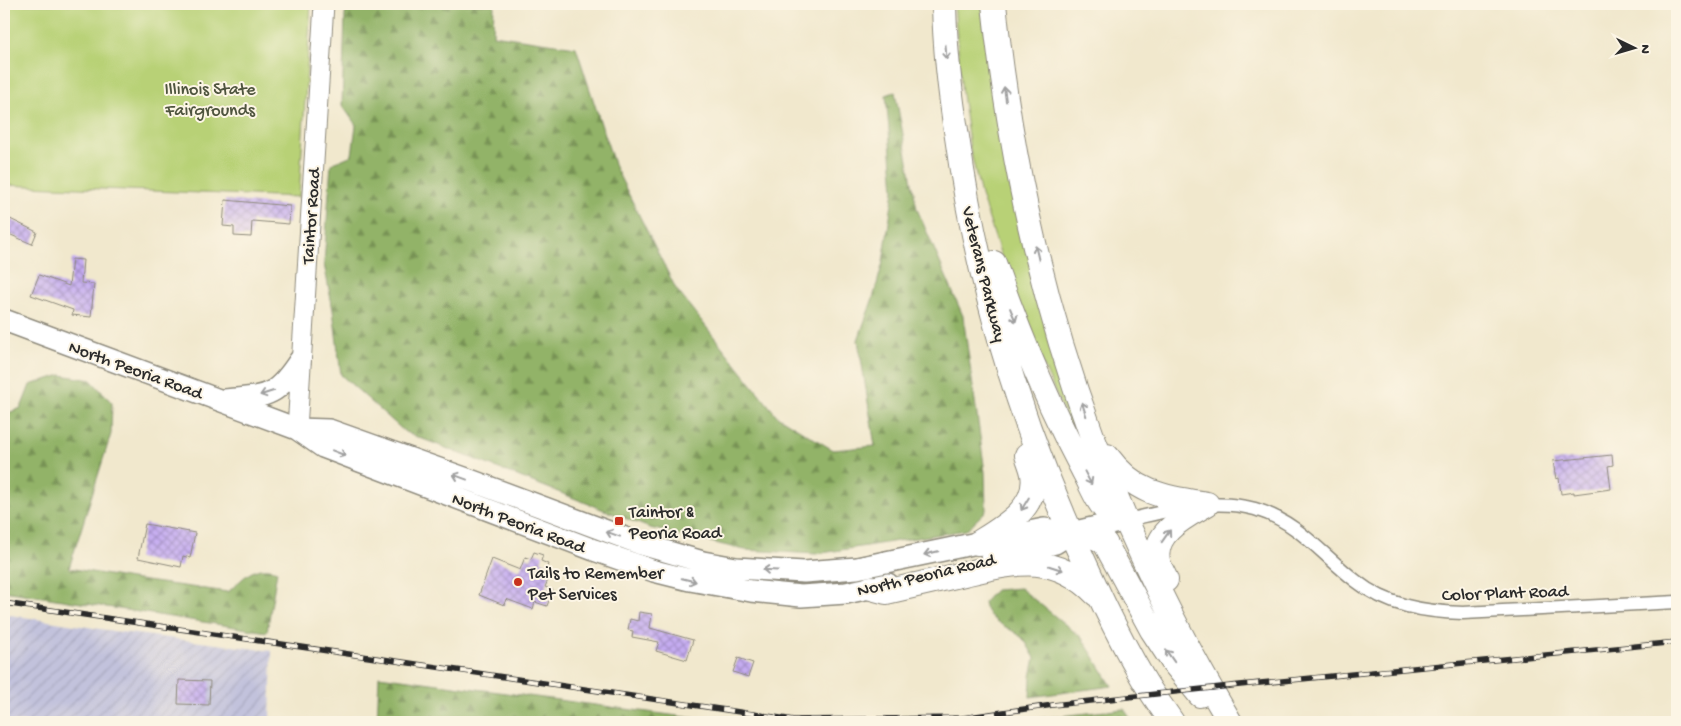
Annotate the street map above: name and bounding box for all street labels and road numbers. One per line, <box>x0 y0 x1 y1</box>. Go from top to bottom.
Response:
street label: Taintor Road <box>299 166 326 266</box>
street label: Veterans Parkway <box>955 204 1010 345</box>
street label: North Peoria Road <box>65 337 206 406</box>
street label: North Peoria Road <box>448 489 589 560</box>
street label: North Peoria Road <box>855 550 999 603</box>
street label: Color Plant Road <box>1442 582 1570 607</box>

